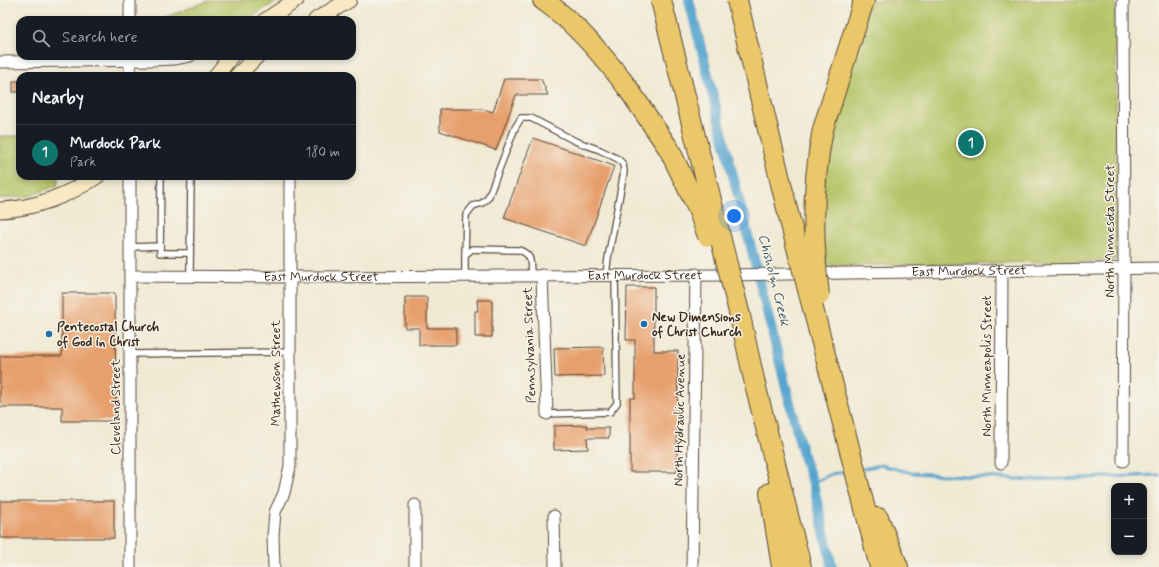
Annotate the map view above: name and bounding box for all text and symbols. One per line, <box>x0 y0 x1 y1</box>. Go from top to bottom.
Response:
search box <box>16 16 356 60</box>
icon: search <box>30 27 52 49</box>
text: Search here <box>62 28 138 48</box>
text: Nearby <box>32 87 84 109</box>
pin: 1 <box>958 128 984 158</box>
text: Murdock Park <box>70 134 161 154</box>
text: 1 <box>42 144 48 161</box>
text: 180 m <box>305 144 340 161</box>
text: Park <box>70 154 96 171</box>
street label: North Minnesota Street <box>1102 164 1119 298</box>
your location <box>724 206 744 226</box>
water label: Chisholm Creek <box>754 232 794 329</box>
street label: East Murdock Street <box>911 262 1027 281</box>
street label: East Murdock Street <box>587 267 703 284</box>
street label: East Murdock Street <box>263 268 379 286</box>
street label: Pennsylvania Street <box>519 286 541 404</box>
street label: North Minneapolis Street <box>979 295 996 437</box>
place label: New Dimensions of Christ Church <box>652 309 742 341</box>
place label: Pentecostal Church of God in Christ <box>57 319 159 351</box>
street label: Mathewson Street <box>268 319 285 426</box>
marker: New Dimensions of Christ Church <box>639 319 649 329</box>
marker: Pentecostal Church of God in Christ <box>44 329 54 339</box>
street label: North Hydraulic Avenue <box>670 353 690 487</box>
street label: Cleveland Street <box>108 359 125 455</box>
map controls <box>1111 483 1147 555</box>
button: + <box>1111 483 1147 519</box>
button: − <box>1111 519 1147 555</box>

